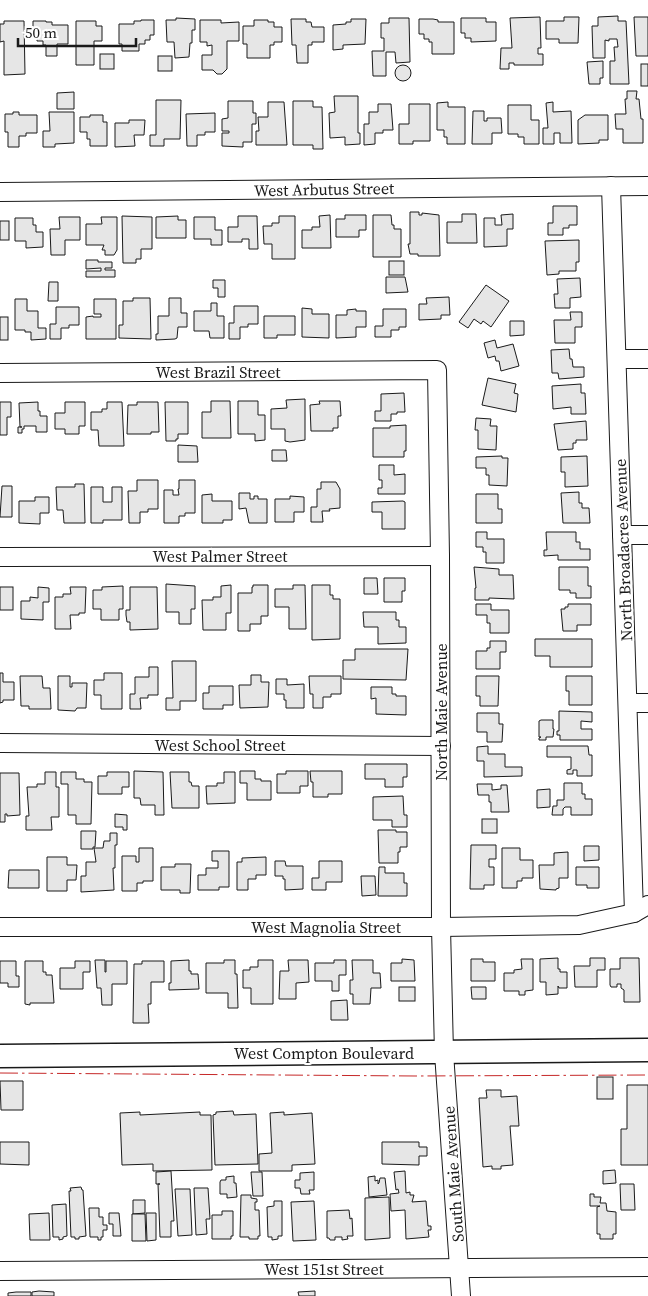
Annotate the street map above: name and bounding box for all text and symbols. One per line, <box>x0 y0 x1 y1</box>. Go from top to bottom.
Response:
scale bar <box>18 15 135 47</box>
text: 50 m <box>25 22 57 43</box>
street label: West Arbutus Street <box>254 177 395 201</box>
street label: West Brazil Street <box>155 361 281 383</box>
street label: North Broadacres Avenue <box>609 458 637 642</box>
street label: West Palmer Street <box>152 545 288 567</box>
street label: North Maie Avenue <box>430 643 452 781</box>
street label: West School Street <box>155 734 286 756</box>
street label: West Magnolia Street <box>251 916 402 938</box>
street label: West Compton Boulevard <box>234 1042 414 1064</box>
street label: South Maie Avenue <box>437 1105 469 1243</box>
street label: West 151st Street <box>264 1258 385 1280</box>

